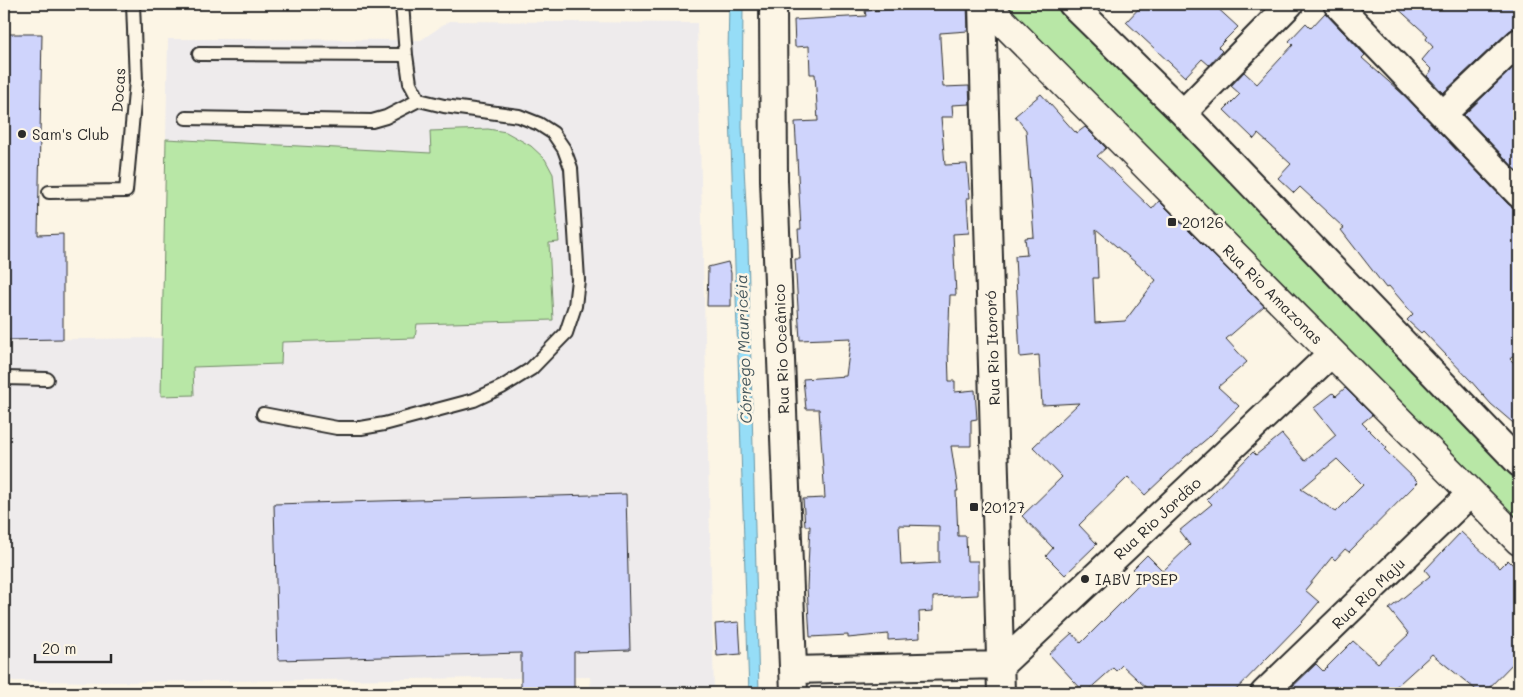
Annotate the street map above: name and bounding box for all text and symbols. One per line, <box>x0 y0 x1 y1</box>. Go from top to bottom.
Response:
street label: Docas <box>106 67 130 113</box>
place label: Sam's Club <box>32 124 109 144</box>
marker: Sam's Club <box>16 128 28 140</box>
place label: 20126 <box>1182 212 1224 232</box>
marker: 20126 <box>1166 216 1178 228</box>
street label: Rua Rio Amazonas <box>1219 240 1327 348</box>
water label: Córrego Mauricéia <box>730 274 756 424</box>
street label: Rua Rio Oceânico <box>769 284 793 414</box>
street label: Rua Rio Itororó <box>980 290 1004 406</box>
street label: Rua Rio Jordão <box>1109 472 1205 564</box>
place label: 20127 <box>984 497 1025 517</box>
marker: 20127 <box>968 501 980 513</box>
street label: Rua Rio Maju <box>1327 553 1409 633</box>
place label: IABV IPSEP <box>1095 569 1178 589</box>
marker: IABV IPSEP <box>1079 573 1091 585</box>
scale bar <box>35 632 111 664</box>
text: 20 m <box>42 638 76 658</box>

